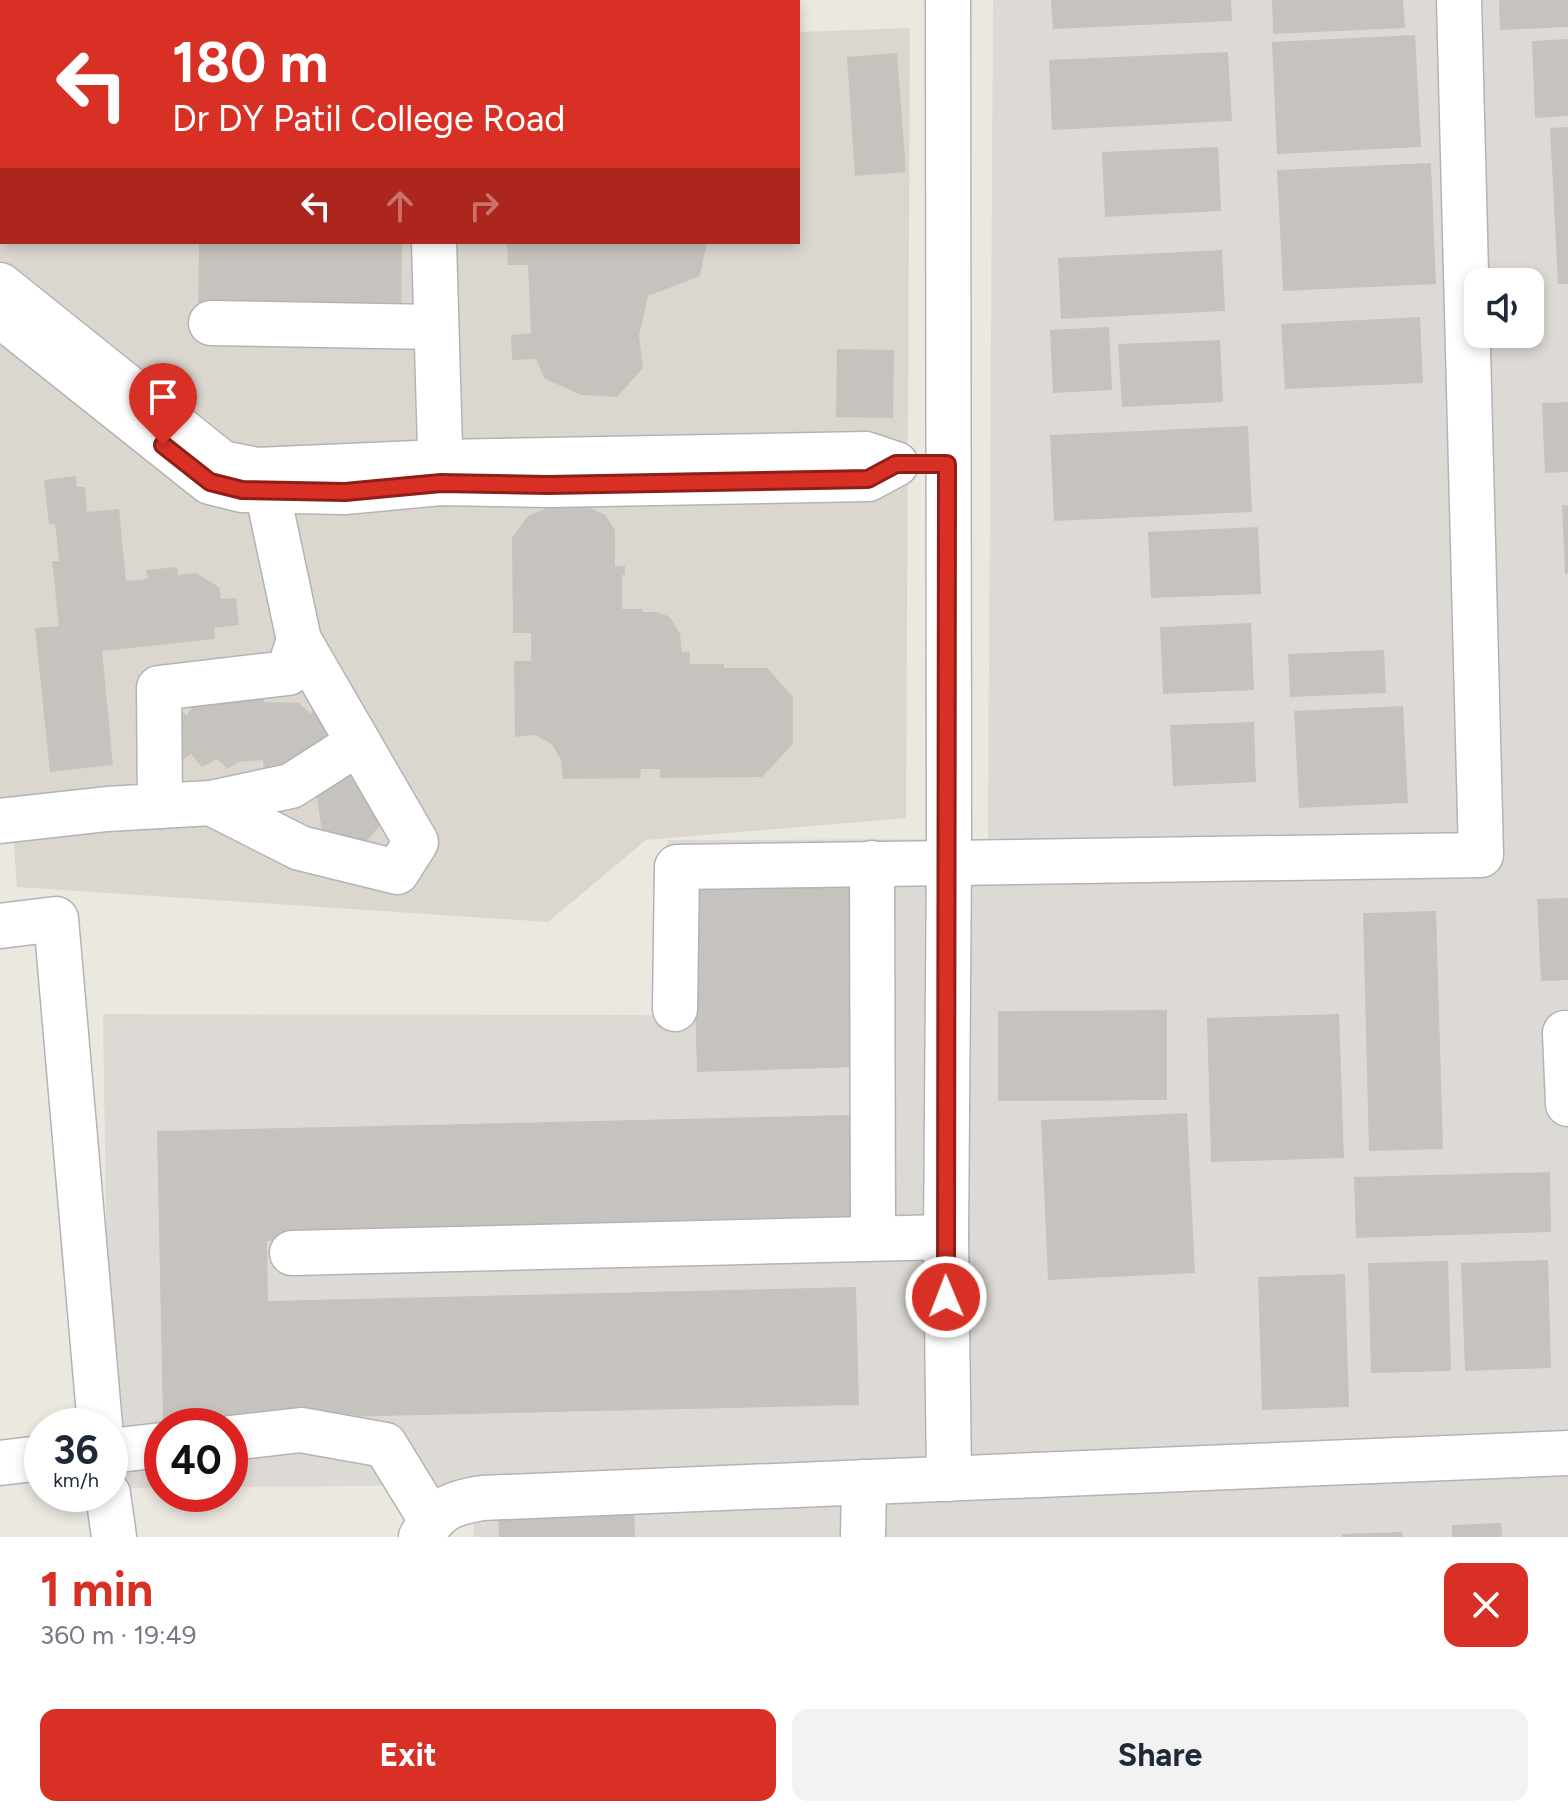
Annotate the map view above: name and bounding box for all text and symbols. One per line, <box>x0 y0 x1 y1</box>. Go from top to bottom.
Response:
text: 180 m <box>172 29 328 96</box>
icon: left <box>40 32 144 136</box>
text: Dr DY Patil College Road <box>172 97 565 140</box>
icon: left <box>294 184 338 228</box>
icon: ahead <box>378 184 422 228</box>
icon: right <box>462 184 506 228</box>
map controls <box>1464 268 1544 348</box>
button: sound <box>1464 268 1544 348</box>
pin <box>129 363 197 445</box>
icon: arrive <box>141 375 185 419</box>
position arrow <box>904 1255 988 1339</box>
speed limit sign: 40 <box>144 1408 248 1512</box>
text: 36 <box>53 1426 99 1474</box>
text: km/h <box>53 1468 99 1492</box>
text: 1 min <box>40 1560 153 1618</box>
button: close <box>1444 1563 1528 1647</box>
text: 360 m · 19:49 <box>40 1619 196 1651</box>
button: Exit <box>40 1709 776 1801</box>
button: Share <box>792 1709 1528 1801</box>

